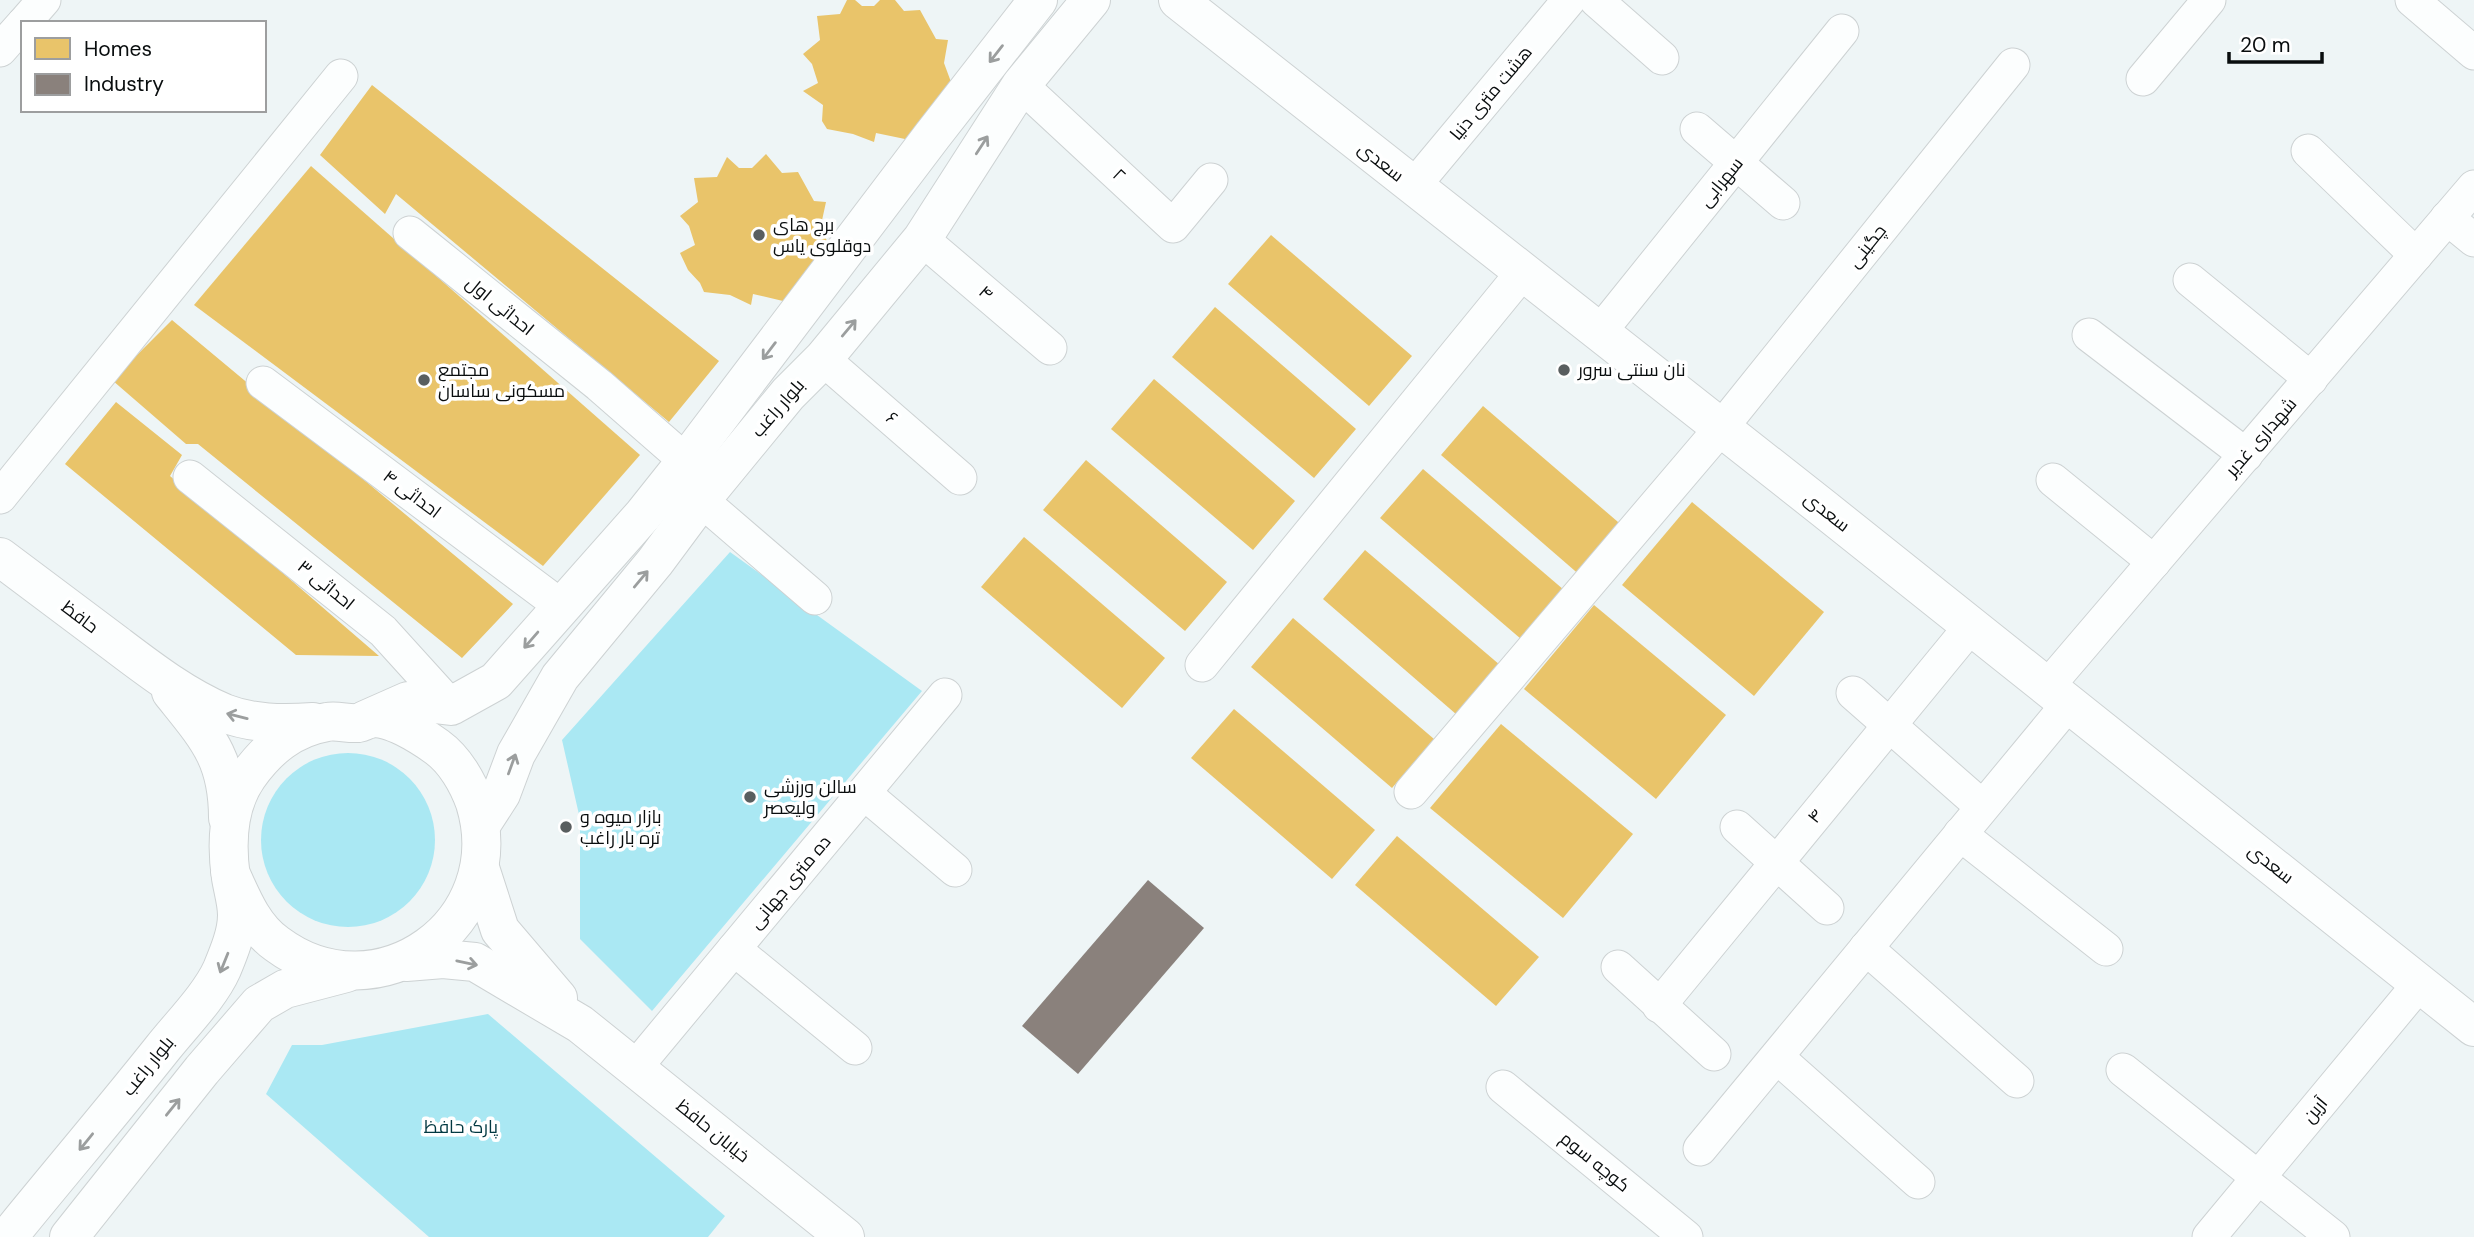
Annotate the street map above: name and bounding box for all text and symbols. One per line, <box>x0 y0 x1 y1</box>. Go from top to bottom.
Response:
legend <box>21 21 266 112</box>
scale bar <box>2229 21 2322 65</box>
text: 20 m <box>2240 31 2291 59</box>
text: Homes <box>84 35 152 63</box>
street label: هشت متری دنیا <box>1444 41 1538 145</box>
one-way arrow <box>989 44 1004 62</box>
text: Industry <box>84 70 164 98</box>
one-way arrow <box>976 135 990 155</box>
street label: سعدی <box>1353 137 1409 187</box>
street label: سهرابی <box>1694 152 1748 212</box>
street label: ۲ <box>1107 163 1131 187</box>
place label: برج های دوقلوی یاس <box>773 213 871 258</box>
street label: چگینی <box>1842 219 1892 273</box>
marker: برج های دوقلوی یاس <box>751 227 767 243</box>
street label: احداثی اول <box>461 271 539 341</box>
street label: ۴ <box>974 280 998 306</box>
one-way arrow <box>841 319 856 337</box>
one-way arrow <box>761 342 776 360</box>
place label: مجتمع مسکونی ساسان <box>438 358 565 403</box>
place label: نان سنتی سرور <box>1577 358 1686 382</box>
marker: نان سنتی سرور <box>1556 362 1572 378</box>
marker: مجتمع مسکونی ساسان <box>416 372 432 388</box>
street label: بلوار راغب <box>746 374 810 442</box>
street label: شهداری غدیر <box>2219 392 2302 482</box>
street label: ۶ <box>881 406 903 430</box>
street label: احداثی ۴ <box>378 464 446 524</box>
street label: سعدی <box>1799 487 1855 537</box>
street label: احداثی ۳ <box>292 555 360 615</box>
one-way arrow <box>633 570 649 588</box>
street label: حافظ <box>57 595 103 639</box>
one-way arrow <box>523 631 539 649</box>
one-way arrow <box>226 709 249 722</box>
one-way arrow <box>507 754 519 776</box>
place label: سالن ورزشی ولیعصر <box>763 775 857 820</box>
marker: سالن ورزشی ولیعصر <box>742 789 758 805</box>
street label: ۴ <box>1802 804 1828 828</box>
place label: بازار میوه و تره بار راغب <box>580 805 662 850</box>
marker: بازار میوه و تره بار راغب <box>558 819 574 835</box>
street label: ده متری جهانی <box>744 830 836 934</box>
street label: سعدی <box>2243 839 2299 889</box>
one-way arrow <box>217 951 230 973</box>
one-way arrow <box>456 957 478 970</box>
street label: بلوار راغب <box>117 1031 179 1101</box>
street label: آرین <box>2297 1092 2333 1128</box>
street label: خیابان حافظ <box>671 1094 755 1168</box>
one-way arrow <box>165 1098 180 1117</box>
park label: پارک حافظ <box>424 1115 498 1139</box>
street label: کوچه سوم <box>1555 1126 1635 1198</box>
one-way arrow <box>78 1133 93 1151</box>

